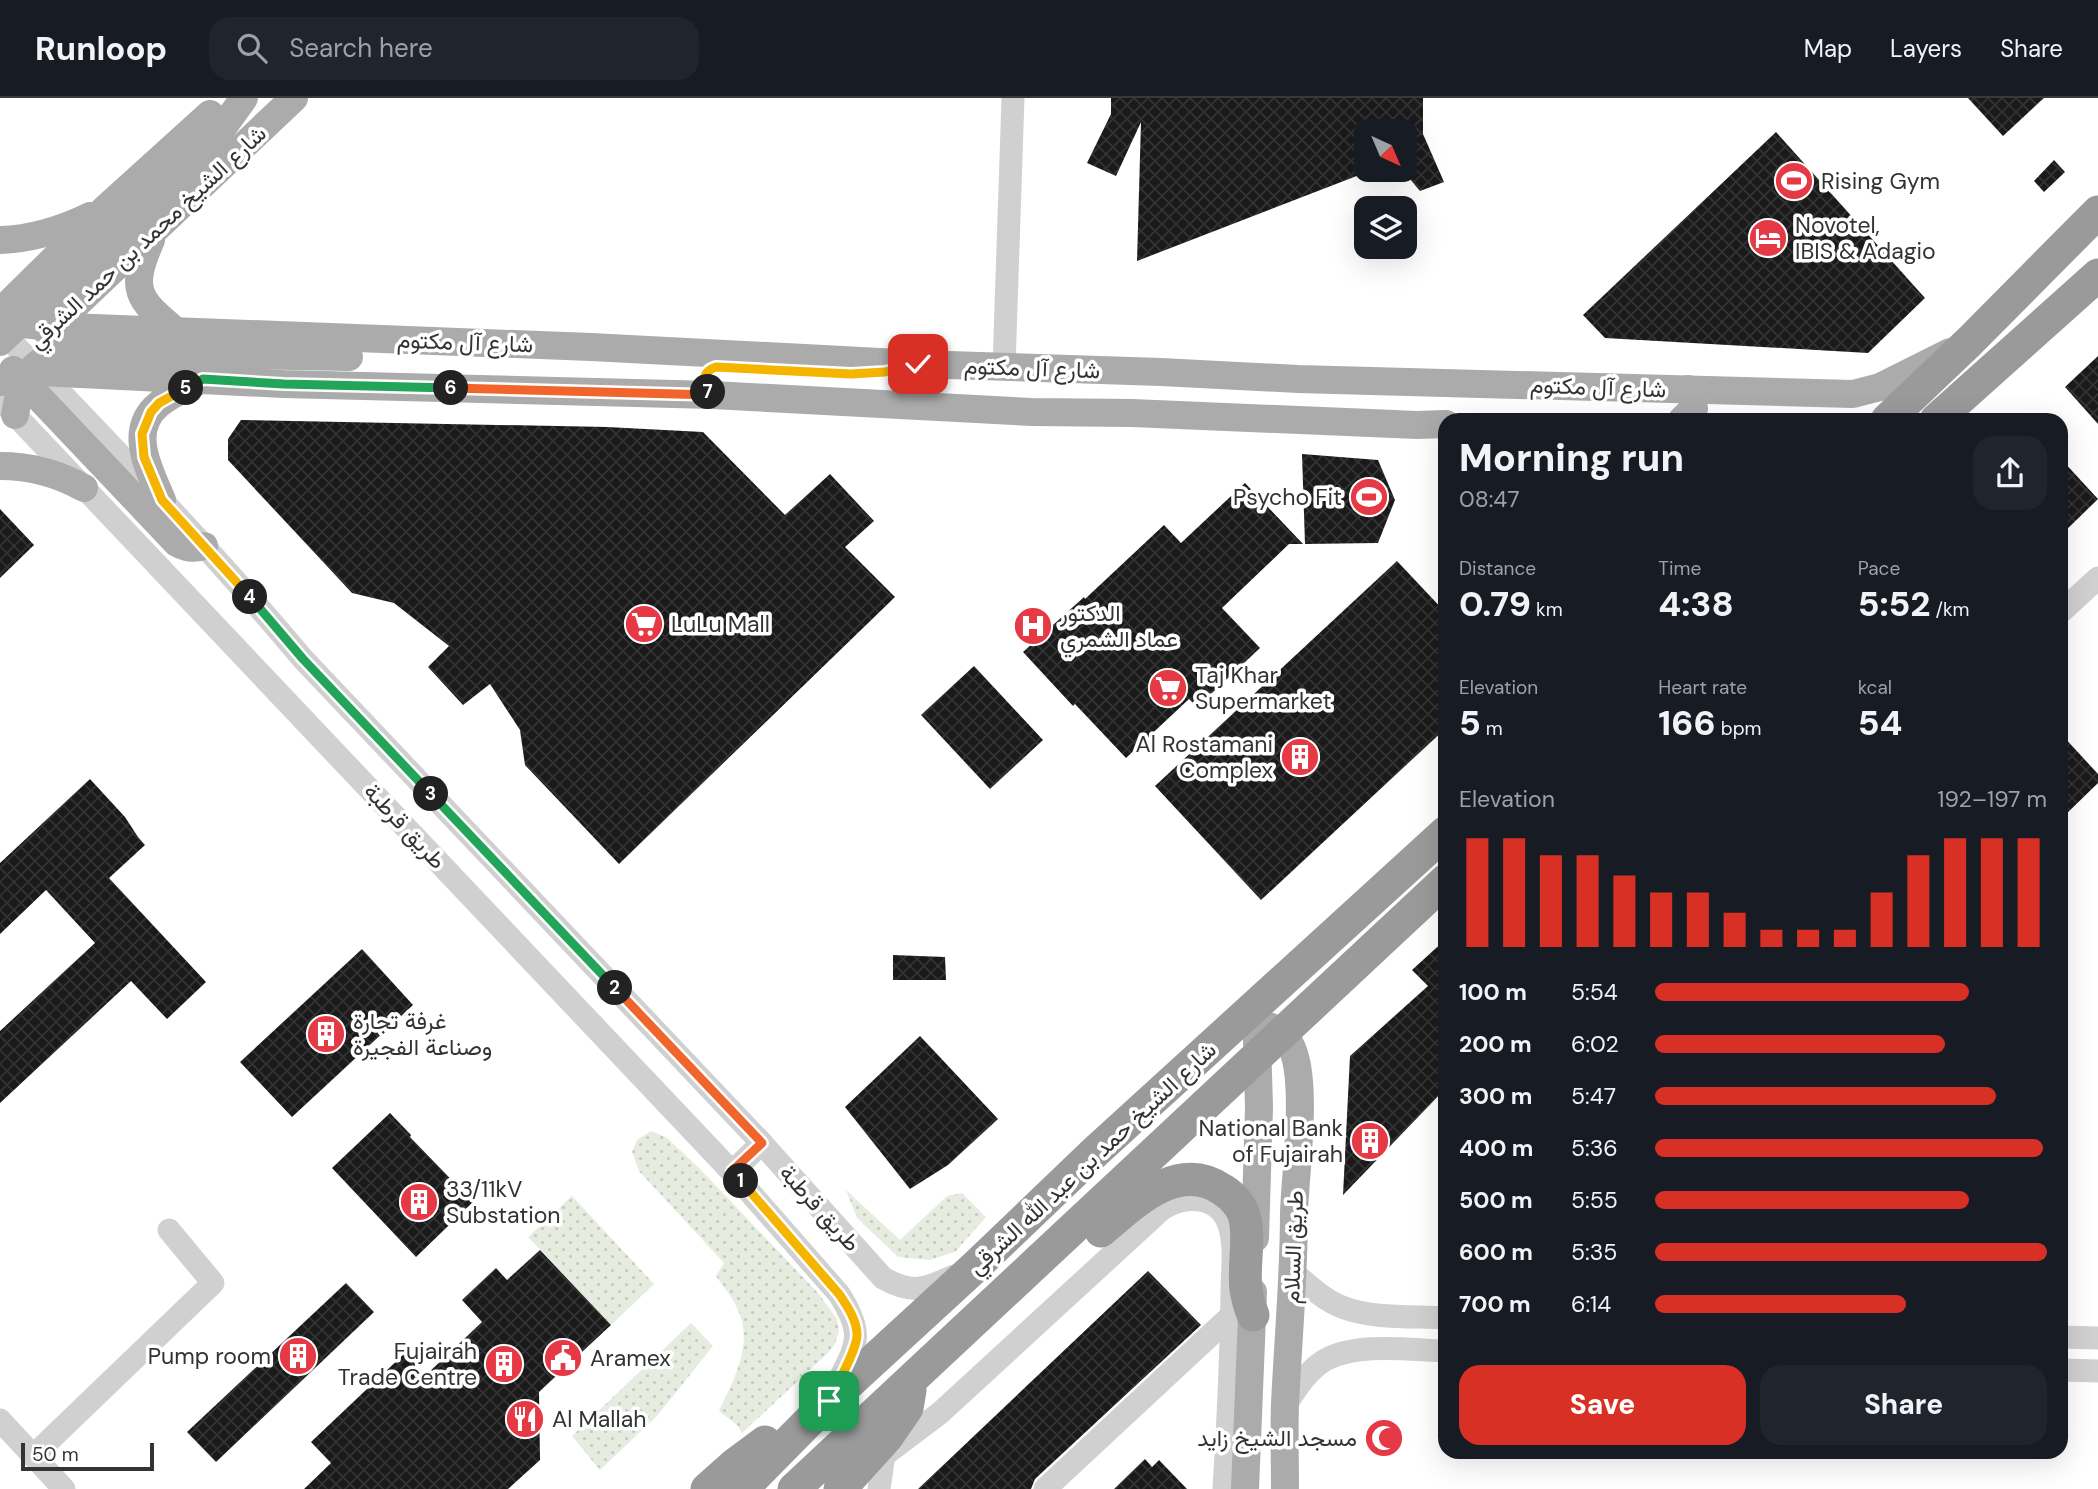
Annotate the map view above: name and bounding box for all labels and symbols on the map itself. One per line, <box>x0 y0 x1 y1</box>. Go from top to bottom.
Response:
street label: شارع الشيخ محمد بن حمد الشرقي <box>21 119 275 358</box>
north arrow <box>1354 119 1418 182</box>
sports icon: Rising Gym <box>1773 160 1815 202</box>
place label: Rising Gym <box>1821 166 1940 196</box>
place label: Novotel, IBIS & Adagio <box>1795 210 1936 266</box>
hotel icon: Novotel, IBIS & Adagio <box>1747 217 1789 259</box>
street label: شارع آل مكتوم <box>396 325 534 360</box>
pin <box>888 334 948 394</box>
street label: شارع آل مكتوم <box>963 351 1101 386</box>
pin: 5 <box>168 370 204 406</box>
pin: 6 <box>434 370 468 406</box>
street label: شارع آل مكتوم <box>1529 370 1667 405</box>
pin: 7 <box>690 374 726 410</box>
sports icon: Psycho Fit <box>1348 476 1390 518</box>
place label: Psycho Fit <box>1233 482 1342 512</box>
pin: 4 <box>232 580 268 614</box>
place label: الدكتور عماد الشمري <box>1059 598 1178 658</box>
supermarket icon: LuLu Mall <box>623 603 665 645</box>
hospital icon: الدكتور عماد الشمري <box>1012 605 1054 647</box>
place label: LuLu Mall <box>671 609 770 639</box>
place label: Taj Khar Supermarket <box>1195 660 1331 716</box>
supermarket icon: Taj Khar Supermarket <box>1147 667 1189 709</box>
place label: Al Rostamani Complex <box>1136 729 1273 785</box>
building icon: Al Rostamani Complex <box>1279 736 1321 778</box>
pin: 3 <box>414 776 448 812</box>
street label: طريق قرطبة <box>357 777 453 875</box>
pin: 2 <box>598 970 632 1006</box>
place label: غرفة تجارة وصناعة الفجيرة <box>353 1006 492 1062</box>
building icon: غرفة تجارة وصناعة الفجيرة <box>305 1013 347 1055</box>
street label: شارع الشيخ حمد بن عبد الله الشرقي <box>961 1035 1225 1284</box>
place label: National Bank of Fujairah <box>1199 1113 1343 1169</box>
building icon: National Bank of Fujairah <box>1349 1120 1391 1162</box>
street label: طريق قرطبة <box>773 1158 867 1258</box>
pin: 1 <box>724 1164 758 1198</box>
place label: 33/11kV Substation <box>446 1174 561 1230</box>
building icon: 33/11kV Substation <box>398 1181 440 1223</box>
street label: طريق السلام <box>1276 1190 1310 1304</box>
building icon: Pump room <box>277 1335 319 1377</box>
place label: Fujairah Trade Centre <box>338 1336 477 1392</box>
public building icon: Aramex <box>542 1337 584 1379</box>
place label: Pump room <box>148 1341 271 1371</box>
building icon: Fujairah Trade Centre <box>483 1343 525 1385</box>
place label: Aramex <box>590 1343 671 1373</box>
pin <box>799 1371 859 1431</box>
restaurant icon: Al Mallah <box>504 1398 546 1440</box>
place label: Al Mallah <box>552 1404 646 1434</box>
mosque icon: مسجد الشيخ زايد <box>1363 1417 1405 1459</box>
place label: مسجد الشيخ زايد <box>1197 1423 1357 1454</box>
scale bar <box>21 1440 154 1472</box>

